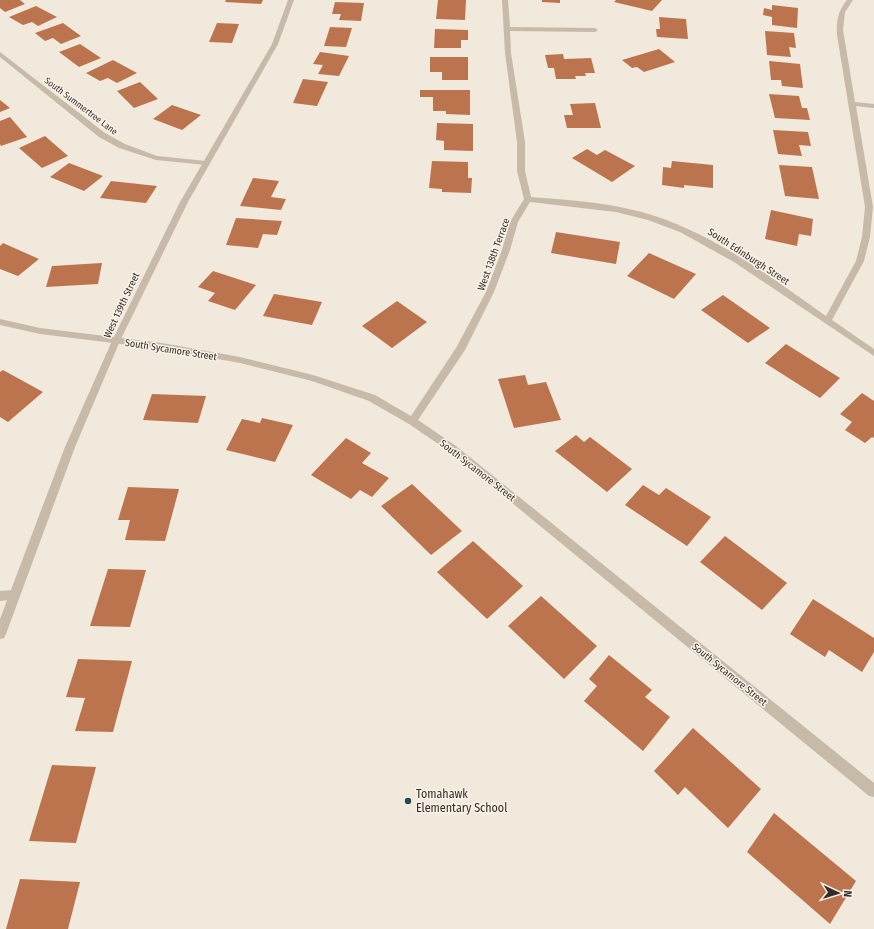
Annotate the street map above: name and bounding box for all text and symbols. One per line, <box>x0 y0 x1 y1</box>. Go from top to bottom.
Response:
street label: South Summertree Lane <box>43 75 120 137</box>
street label: West 138th Terrace <box>475 216 513 292</box>
street label: South Edinburgh Street <box>705 226 792 288</box>
street label: West 139th Street <box>101 270 143 340</box>
street label: South Sycamore Street <box>124 337 218 363</box>
street label: South Sycamore Street <box>437 438 518 505</box>
street label: South Sycamore Street <box>690 641 770 709</box>
place label: Tomahawk Elementary School <box>416 787 507 815</box>
marker: Tomahawk Elementary School <box>403 796 413 806</box>
north arrow <box>818 873 858 913</box>
text: N <box>841 890 854 897</box>

